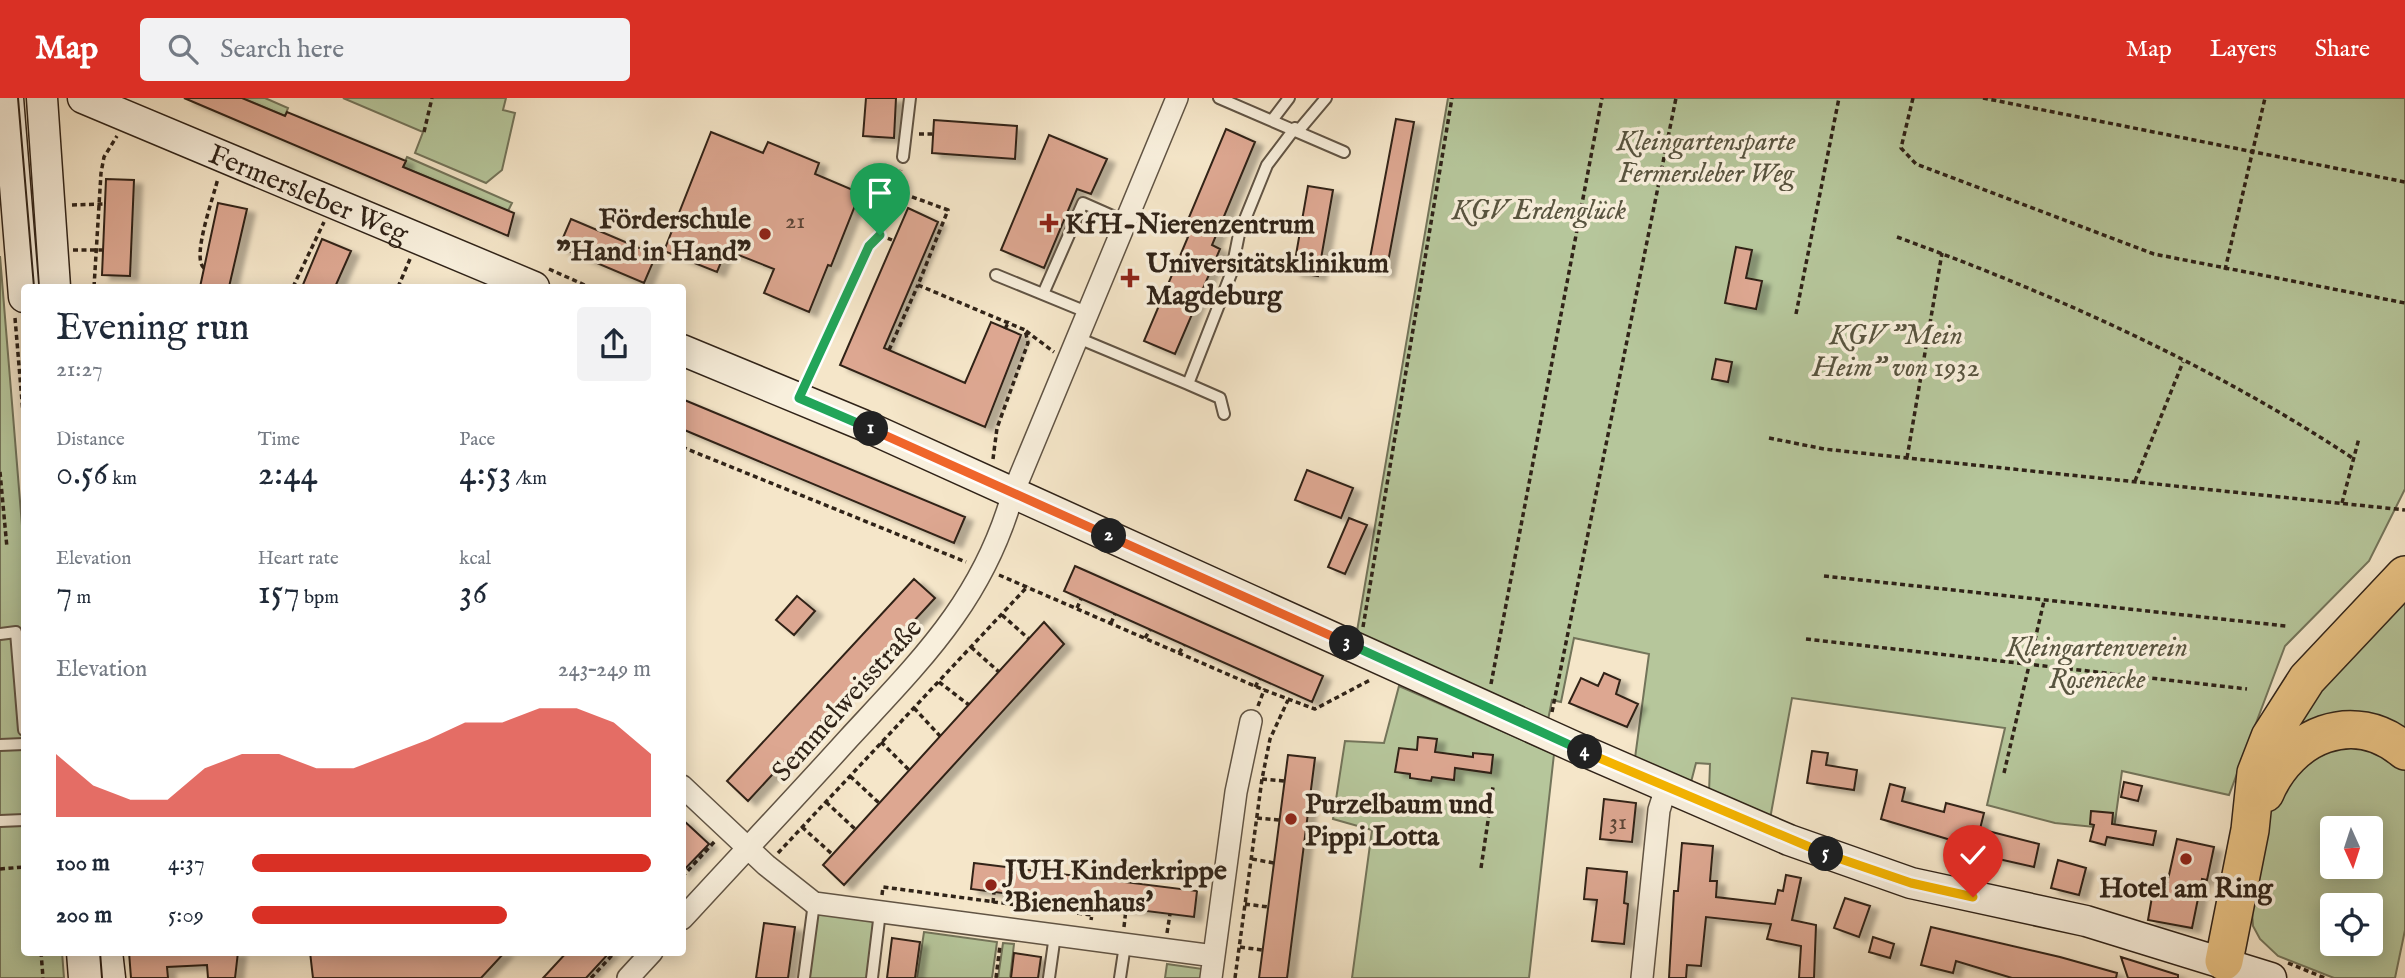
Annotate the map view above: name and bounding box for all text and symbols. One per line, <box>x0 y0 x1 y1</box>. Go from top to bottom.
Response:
search box <box>140 18 630 81</box>
text: Map <box>35 28 98 70</box>
icon: search <box>164 30 202 68</box>
text: Search here <box>220 33 344 66</box>
text: Map <box>2126 34 2172 65</box>
text: Layers <box>2210 34 2277 65</box>
text: Share <box>2315 34 2370 65</box>
park label: Kleingartensparte Fermersleber Weg <box>1616 125 1796 192</box>
street label: Fermersleber Weg <box>203 138 414 253</box>
pin <box>850 163 910 235</box>
icon: arrive <box>861 174 899 212</box>
park label: KGV Erdenglück <box>1451 194 1626 229</box>
place label: Förderschule "Hand in Hand" <box>556 203 751 270</box>
house number: 21 <box>785 206 805 237</box>
place label: KfH-Nierenzentrum <box>1065 208 1315 243</box>
marker: KfH-Nierenzentrum <box>1039 213 1059 233</box>
marker: Förderschule "Hand in Hand" <box>757 226 773 242</box>
place label: Universitätsklinikum Magdeburg <box>1146 247 1389 314</box>
marker: Universitätsklinikum Magdeburg <box>1120 268 1140 288</box>
text: Evening run <box>56 305 250 353</box>
button: share <box>577 307 651 381</box>
park label: KGV "Mein Heim" von 1932 <box>1811 319 1980 386</box>
text: 21:27 <box>56 355 103 384</box>
pin: 1 <box>854 412 888 446</box>
text: 1 <box>867 416 874 440</box>
text: Distance <box>56 428 125 452</box>
text: Time <box>258 428 300 452</box>
text: Pace <box>459 428 495 452</box>
text: 0.56 <box>56 452 108 497</box>
text: 2:44 <box>258 452 318 497</box>
text: 4:53 <box>459 452 511 497</box>
text: km <box>108 467 137 491</box>
text: /km <box>511 467 547 491</box>
pin: 2 <box>1092 518 1126 554</box>
text: 2 <box>1104 523 1113 547</box>
text: Elevation <box>56 547 131 571</box>
text: Heart rate <box>258 547 339 571</box>
text: kcal <box>459 547 491 571</box>
text: 7 <box>56 571 72 616</box>
text: 157 <box>258 571 300 616</box>
text: 36 <box>459 571 487 616</box>
text: m <box>72 586 91 610</box>
text: bpm <box>300 586 339 610</box>
street label: Semmelweisstraße <box>765 612 931 790</box>
pin: 3 <box>1330 626 1364 660</box>
text: 3 <box>1343 630 1350 654</box>
park label: Kleingartenverein Rosenecke <box>2005 631 2188 698</box>
text: Elevation <box>56 655 147 684</box>
text: 243–249 m <box>558 655 651 684</box>
pin: 4 <box>1568 734 1602 770</box>
text: 4 <box>1580 739 1589 763</box>
place label: Purzelbaum und Pippi Lotta <box>1305 788 1494 855</box>
house number: 31 <box>1609 807 1627 838</box>
marker: Purzelbaum und Pippi Lotta <box>1283 811 1299 827</box>
north arrow <box>2320 816 2384 878</box>
map controls <box>2320 816 2383 956</box>
pin <box>1943 825 2003 897</box>
pin: 5 <box>1808 836 1843 872</box>
icon: check <box>1954 836 1992 874</box>
text: 5 <box>1822 841 1829 865</box>
text: 100 m <box>56 849 110 878</box>
text: 4:37 <box>168 849 205 878</box>
marker: Hotel am Ring <box>2178 851 2194 867</box>
place label: JUH Kinderkrippe 'Bienenhaus' <box>1001 854 1227 921</box>
place label: Hotel am Ring <box>2099 872 2274 907</box>
marker: JUH Kinderkrippe 'Bienenhaus' <box>983 877 999 893</box>
button: locate <box>2320 893 2383 956</box>
text: 200 m <box>56 901 112 930</box>
text: 5:09 <box>168 901 204 930</box>

